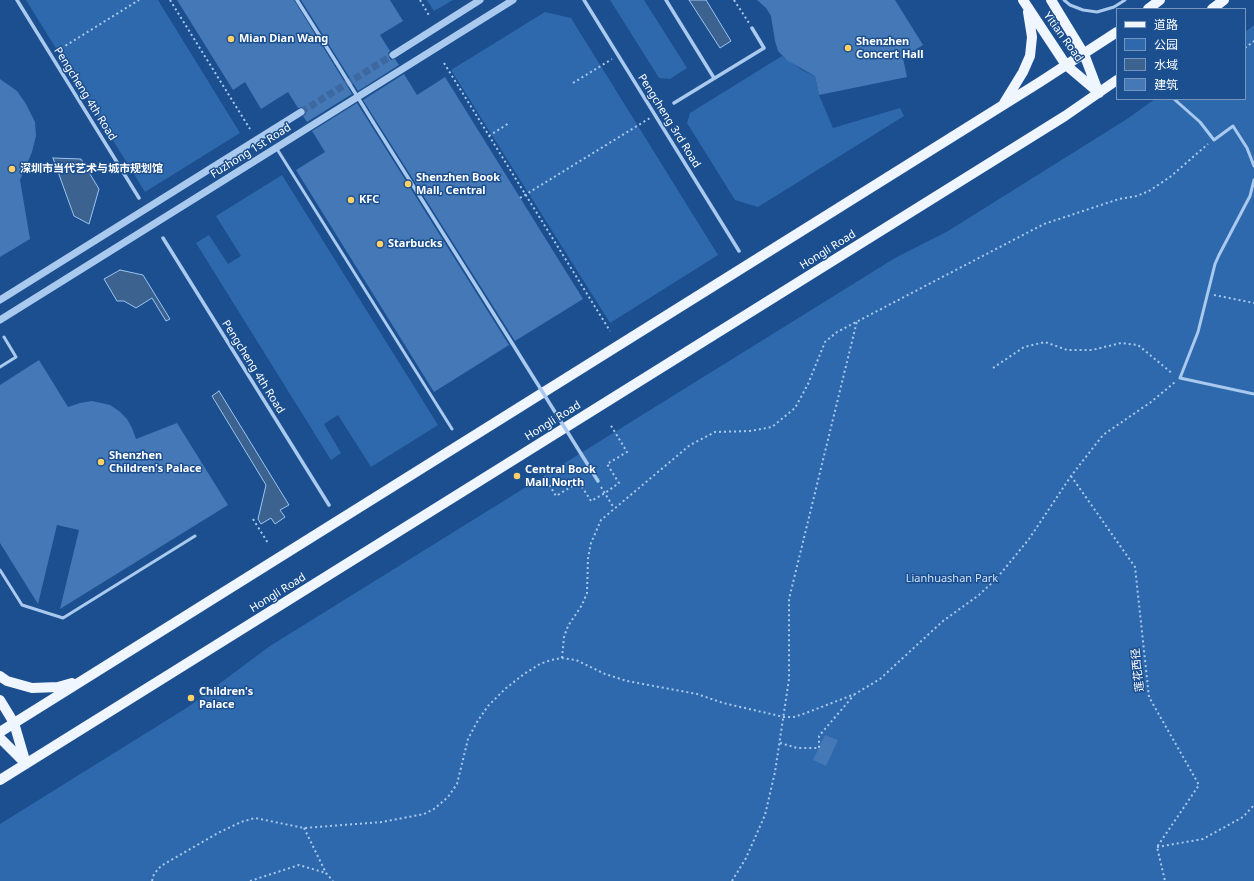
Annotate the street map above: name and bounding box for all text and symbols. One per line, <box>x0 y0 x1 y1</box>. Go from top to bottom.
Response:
legend <box>1116 8 1246 100</box>
street label: Yitian Road <box>1041 10 1085 64</box>
text: 道路 <box>1154 16 1178 33</box>
place label: Mian Dian Wang <box>239 32 328 46</box>
marker: Mian Dian Wang <box>226 34 236 44</box>
place label: Shenzhen Concert Hall <box>856 35 923 61</box>
text: 公园 <box>1154 36 1178 53</box>
marker: Shenzhen Concert Hall <box>843 43 853 53</box>
street label: Pengcheng 4th Road <box>51 45 119 143</box>
text: 水域 <box>1154 56 1178 73</box>
street label: Pengcheng 3rd Road <box>635 72 703 170</box>
text: 建筑 <box>1154 76 1178 93</box>
street label: Fuzhong 1st Road <box>208 121 294 181</box>
place label: 深圳市当代艺术与城市规划馆 <box>20 162 163 176</box>
marker: 深圳市当代艺术与城市规划馆 <box>7 164 17 174</box>
place label: Shenzhen Book Mall, Central <box>416 171 500 197</box>
marker: Shenzhen Book Mall, Central <box>403 179 413 189</box>
place label: KFC <box>359 193 379 207</box>
marker: KFC <box>346 195 356 205</box>
street label: Hongli Road <box>798 228 858 272</box>
place label: Starbucks <box>388 237 442 251</box>
marker: Starbucks <box>375 239 385 249</box>
street label: Pengcheng 4th Road <box>219 318 287 416</box>
street label: Hongli Road <box>523 399 583 443</box>
place label: Shenzhen Children's Palace <box>109 449 202 475</box>
marker: Shenzhen Children's Palace <box>96 457 106 467</box>
place label: Central Book Mall North <box>525 463 596 489</box>
marker: Central Book Mall North <box>512 471 522 481</box>
street label: Hongli Road <box>248 571 308 615</box>
park label: Lianhuashan Park <box>906 572 998 586</box>
street label: 莲花西径 <box>1129 647 1147 693</box>
place label: Children's Palace <box>199 685 253 711</box>
marker: Children's Palace <box>186 693 196 703</box>

